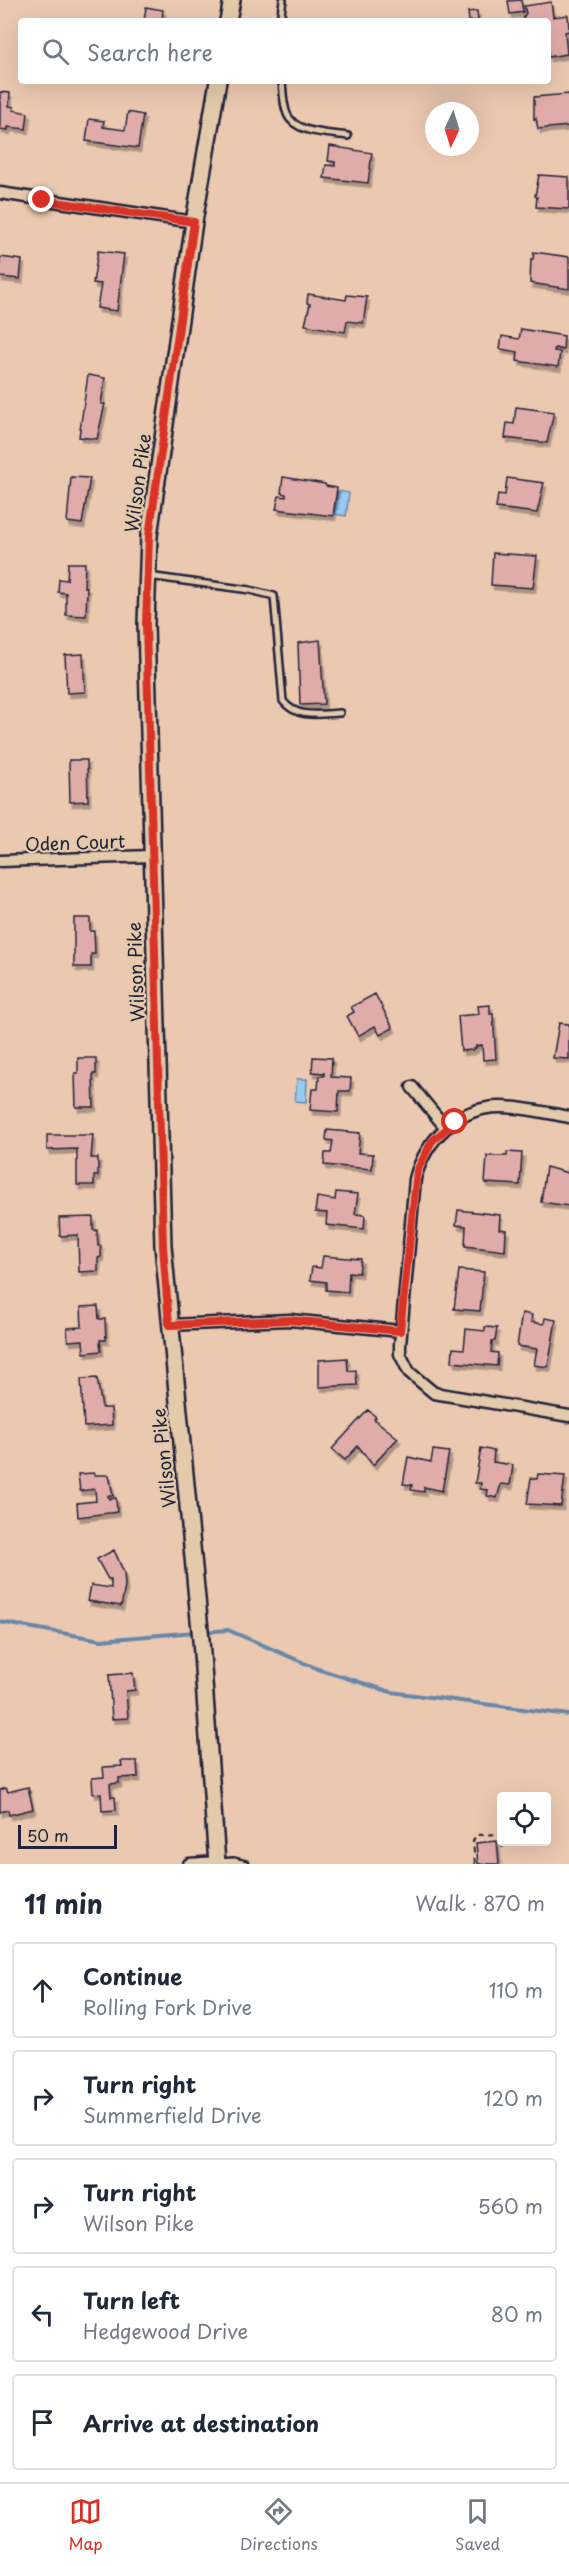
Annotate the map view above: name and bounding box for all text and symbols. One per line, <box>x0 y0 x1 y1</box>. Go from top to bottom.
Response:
search box <box>18 18 551 84</box>
icon: search <box>39 35 72 68</box>
text: Search here <box>87 35 213 68</box>
north arrow <box>425 102 479 156</box>
route end <box>28 186 54 212</box>
street label: Wilson Pike <box>117 432 157 534</box>
street label: Oden Court <box>25 827 125 857</box>
street label: Wilson Pike <box>120 922 150 1022</box>
route start <box>441 1108 467 1134</box>
street label: Wilson Pike <box>144 1407 182 1509</box>
map controls <box>497 1792 551 1846</box>
button: locate <box>497 1792 551 1846</box>
scale bar <box>18 1822 117 1850</box>
text: 50 m <box>27 1823 68 1847</box>
text: 11 min <box>24 1884 103 1923</box>
text: Walk · 870 m <box>415 1888 545 1918</box>
text: Continue <box>83 1959 182 1992</box>
icon: ahead <box>26 1974 59 2007</box>
text: 110 m <box>489 1975 543 2005</box>
text: Rolling Fork Drive <box>83 1992 252 2022</box>
text: Turn right <box>83 2067 196 2100</box>
icon: right <box>26 2082 59 2115</box>
text: 120 m <box>484 2083 543 2113</box>
text: Summerfield Drive <box>83 2100 262 2130</box>
text: Turn right <box>83 2175 196 2208</box>
icon: right <box>26 2190 59 2223</box>
text: 560 m <box>478 2191 543 2221</box>
text: Wilson Pike <box>83 2208 194 2238</box>
text: Turn left <box>83 2283 180 2316</box>
icon: left <box>26 2298 59 2331</box>
text: 80 m <box>491 2299 543 2329</box>
text: Hedgewood Drive <box>83 2316 248 2346</box>
icon: arrive <box>26 2406 59 2439</box>
text: Arrive at destination <box>83 2406 319 2439</box>
tab: Map <box>69 2495 103 2555</box>
tab: Directions <box>240 2495 318 2555</box>
tab: Saved <box>455 2495 500 2555</box>

